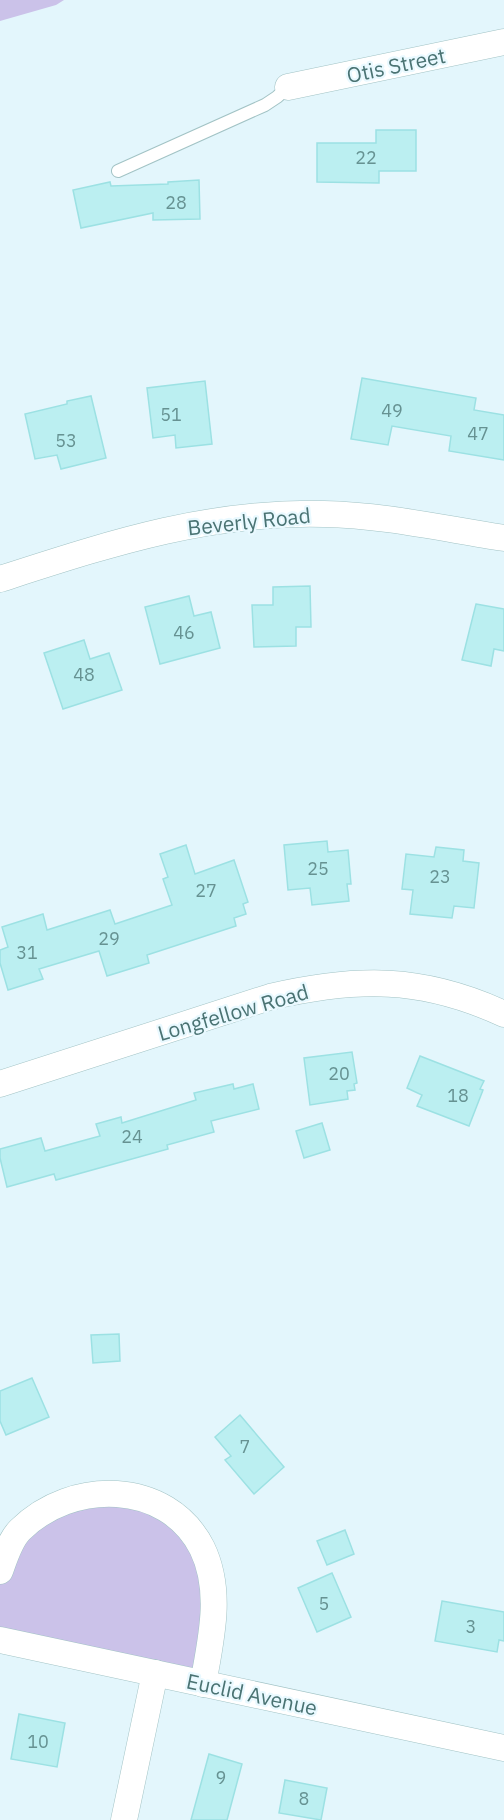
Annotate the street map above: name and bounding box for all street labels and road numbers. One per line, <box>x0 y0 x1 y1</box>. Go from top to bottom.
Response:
street label: Otis Street <box>344 41 448 89</box>
street label: Beverly Road <box>186 501 312 541</box>
street label: Longfellow Road <box>154 977 312 1047</box>
street label: Euclid Avenue <box>184 1666 320 1722</box>

